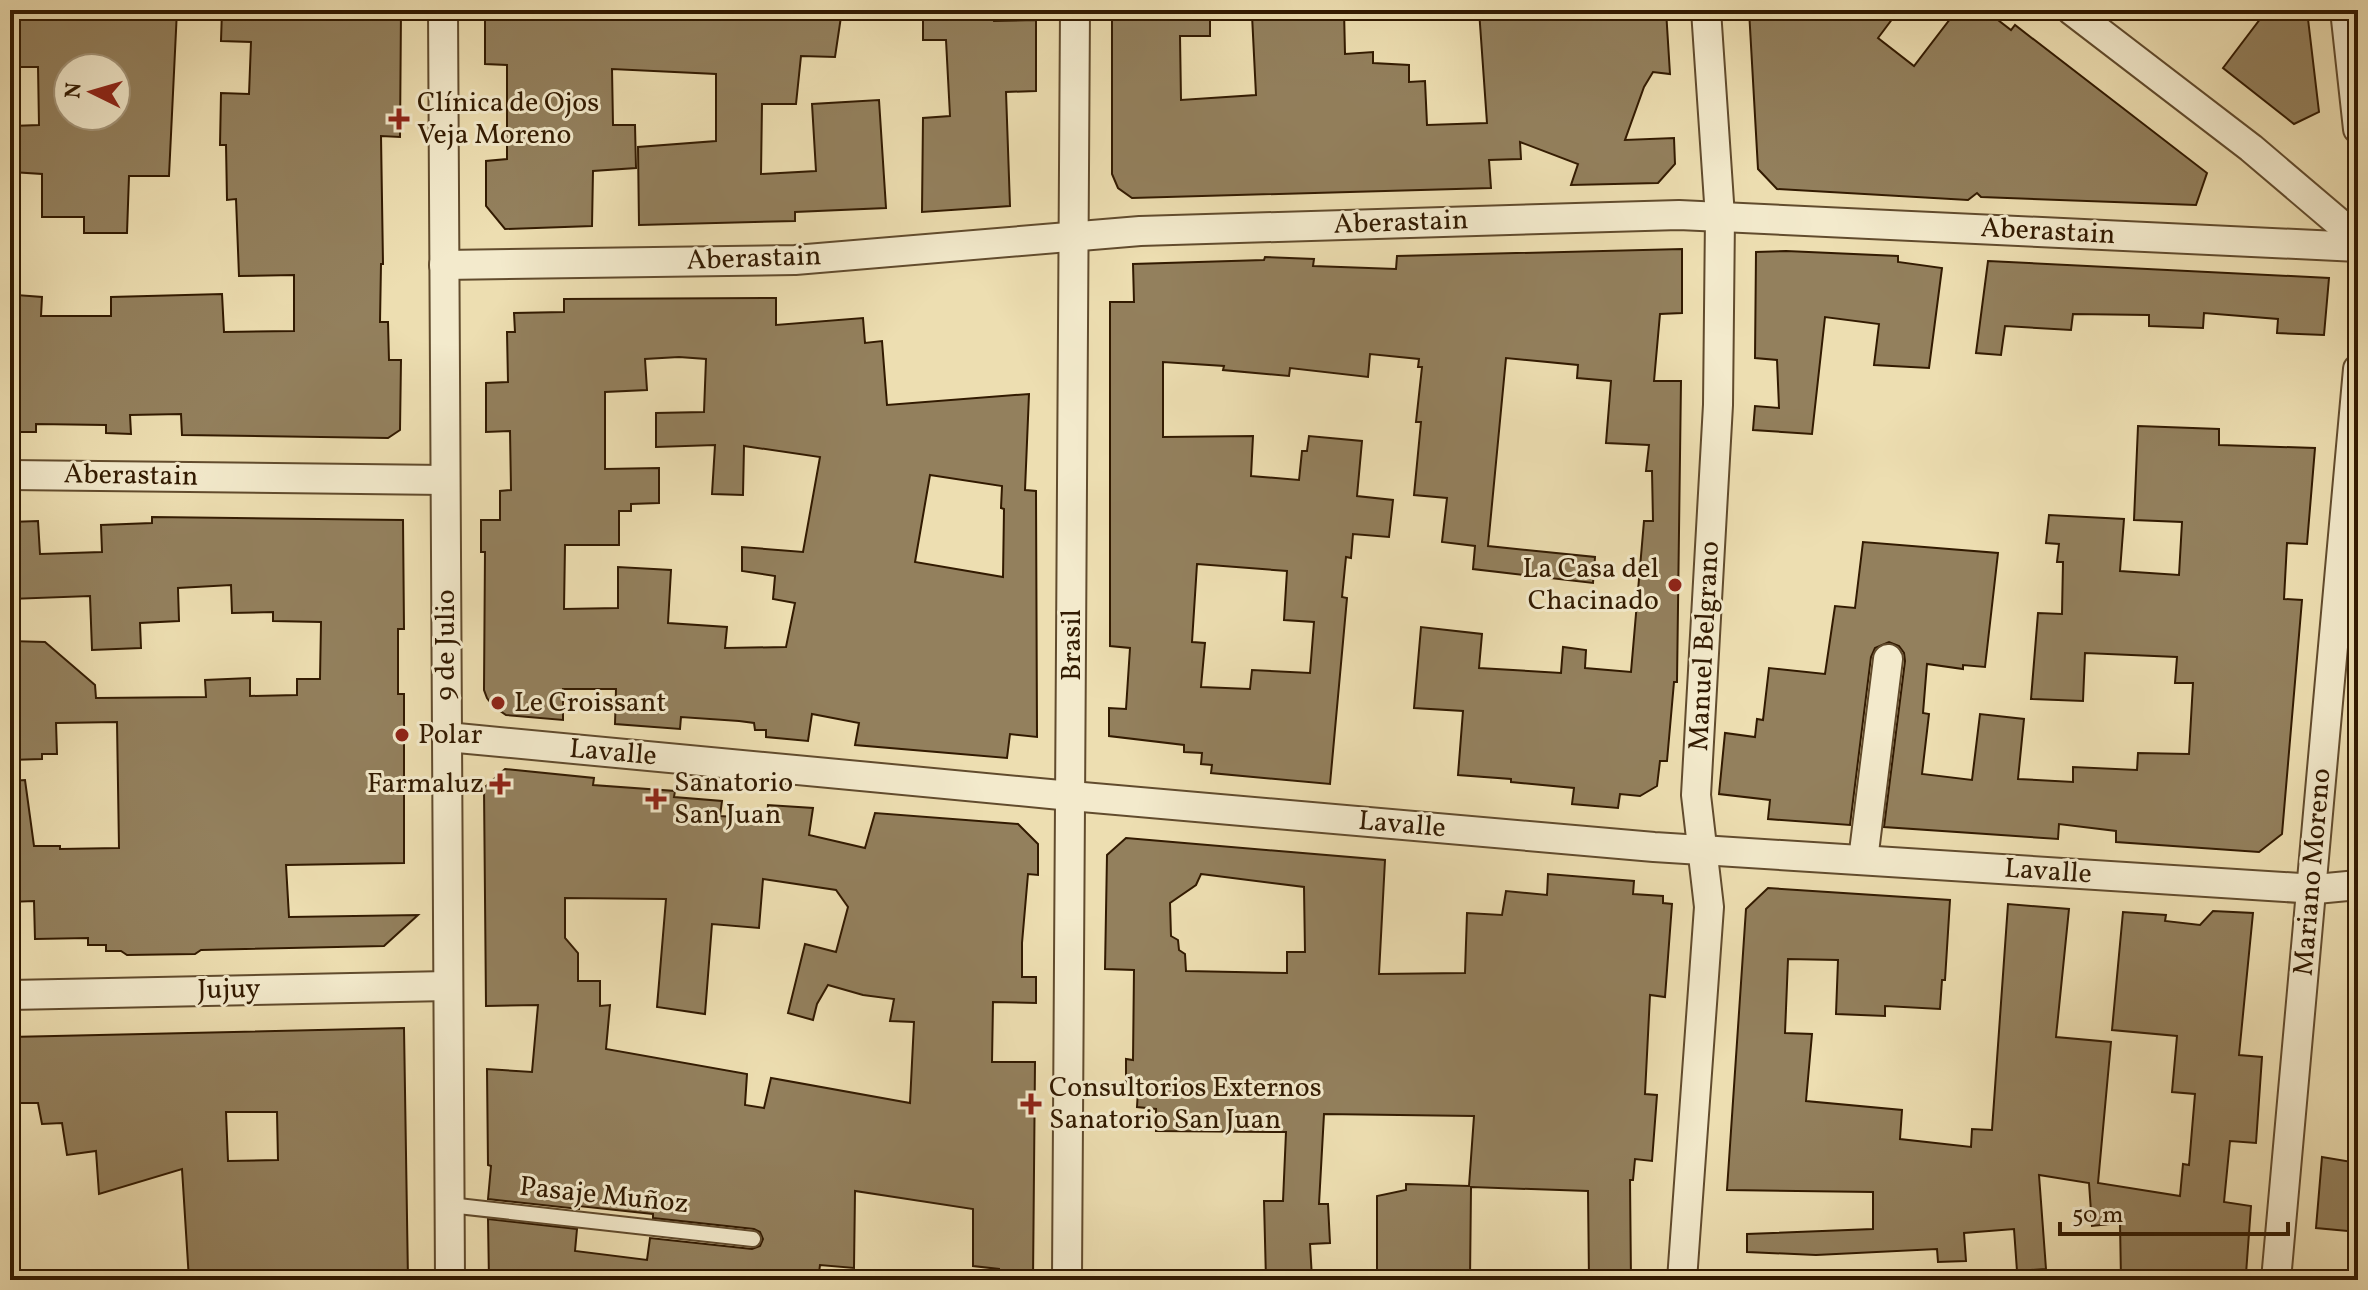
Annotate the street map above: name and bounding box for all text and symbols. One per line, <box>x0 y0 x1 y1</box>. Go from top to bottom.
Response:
north arrow <box>52 52 132 132</box>
text: N <box>58 81 91 100</box>
place label: Clínica de Ojos Veja Moreno <box>417 84 599 155</box>
marker: Clínica de Ojos Veja Moreno <box>388 108 410 130</box>
street label: Aberastain <box>1333 201 1469 245</box>
street label: Aberastain <box>1980 209 2116 255</box>
street label: Aberastain <box>686 237 822 281</box>
street label: Aberastain <box>63 455 199 497</box>
street label: Manuel Belgrano <box>1680 540 1730 752</box>
place label: La Casa del Chacinado <box>1523 550 1659 621</box>
marker: La Casa del Chacinado <box>1666 576 1684 594</box>
street label: 9 de Julio <box>427 589 466 701</box>
street label: Brasil <box>1053 609 1092 681</box>
place label: Le Croissant <box>514 684 666 723</box>
marker: Le Croissant <box>489 694 507 712</box>
place label: Polar <box>418 716 483 755</box>
marker: Polar <box>393 726 411 744</box>
street label: Lavalle <box>568 730 658 776</box>
place label: Sanatorio San Juan <box>674 764 793 835</box>
place label: Farmaluz <box>367 765 484 804</box>
street label: Mariano Moreno <box>2284 767 2342 977</box>
marker: Farmaluz <box>491 775 509 793</box>
marker: Sanatorio San Juan <box>645 788 667 810</box>
street label: Lavalle <box>1357 802 1447 848</box>
street label: Lavalle <box>2003 849 2093 895</box>
street label: Jujuy <box>197 970 261 1010</box>
place label: Consultorios Externos Sanatorio San Juan <box>1049 1069 1322 1140</box>
marker: Consultorios Externos Sanatorio San Juan <box>1020 1093 1042 1115</box>
street label: Pasaje Muñoz <box>517 1168 691 1224</box>
scale bar <box>2060 1186 2288 1236</box>
text: 50 m <box>2072 1199 2124 1233</box>

